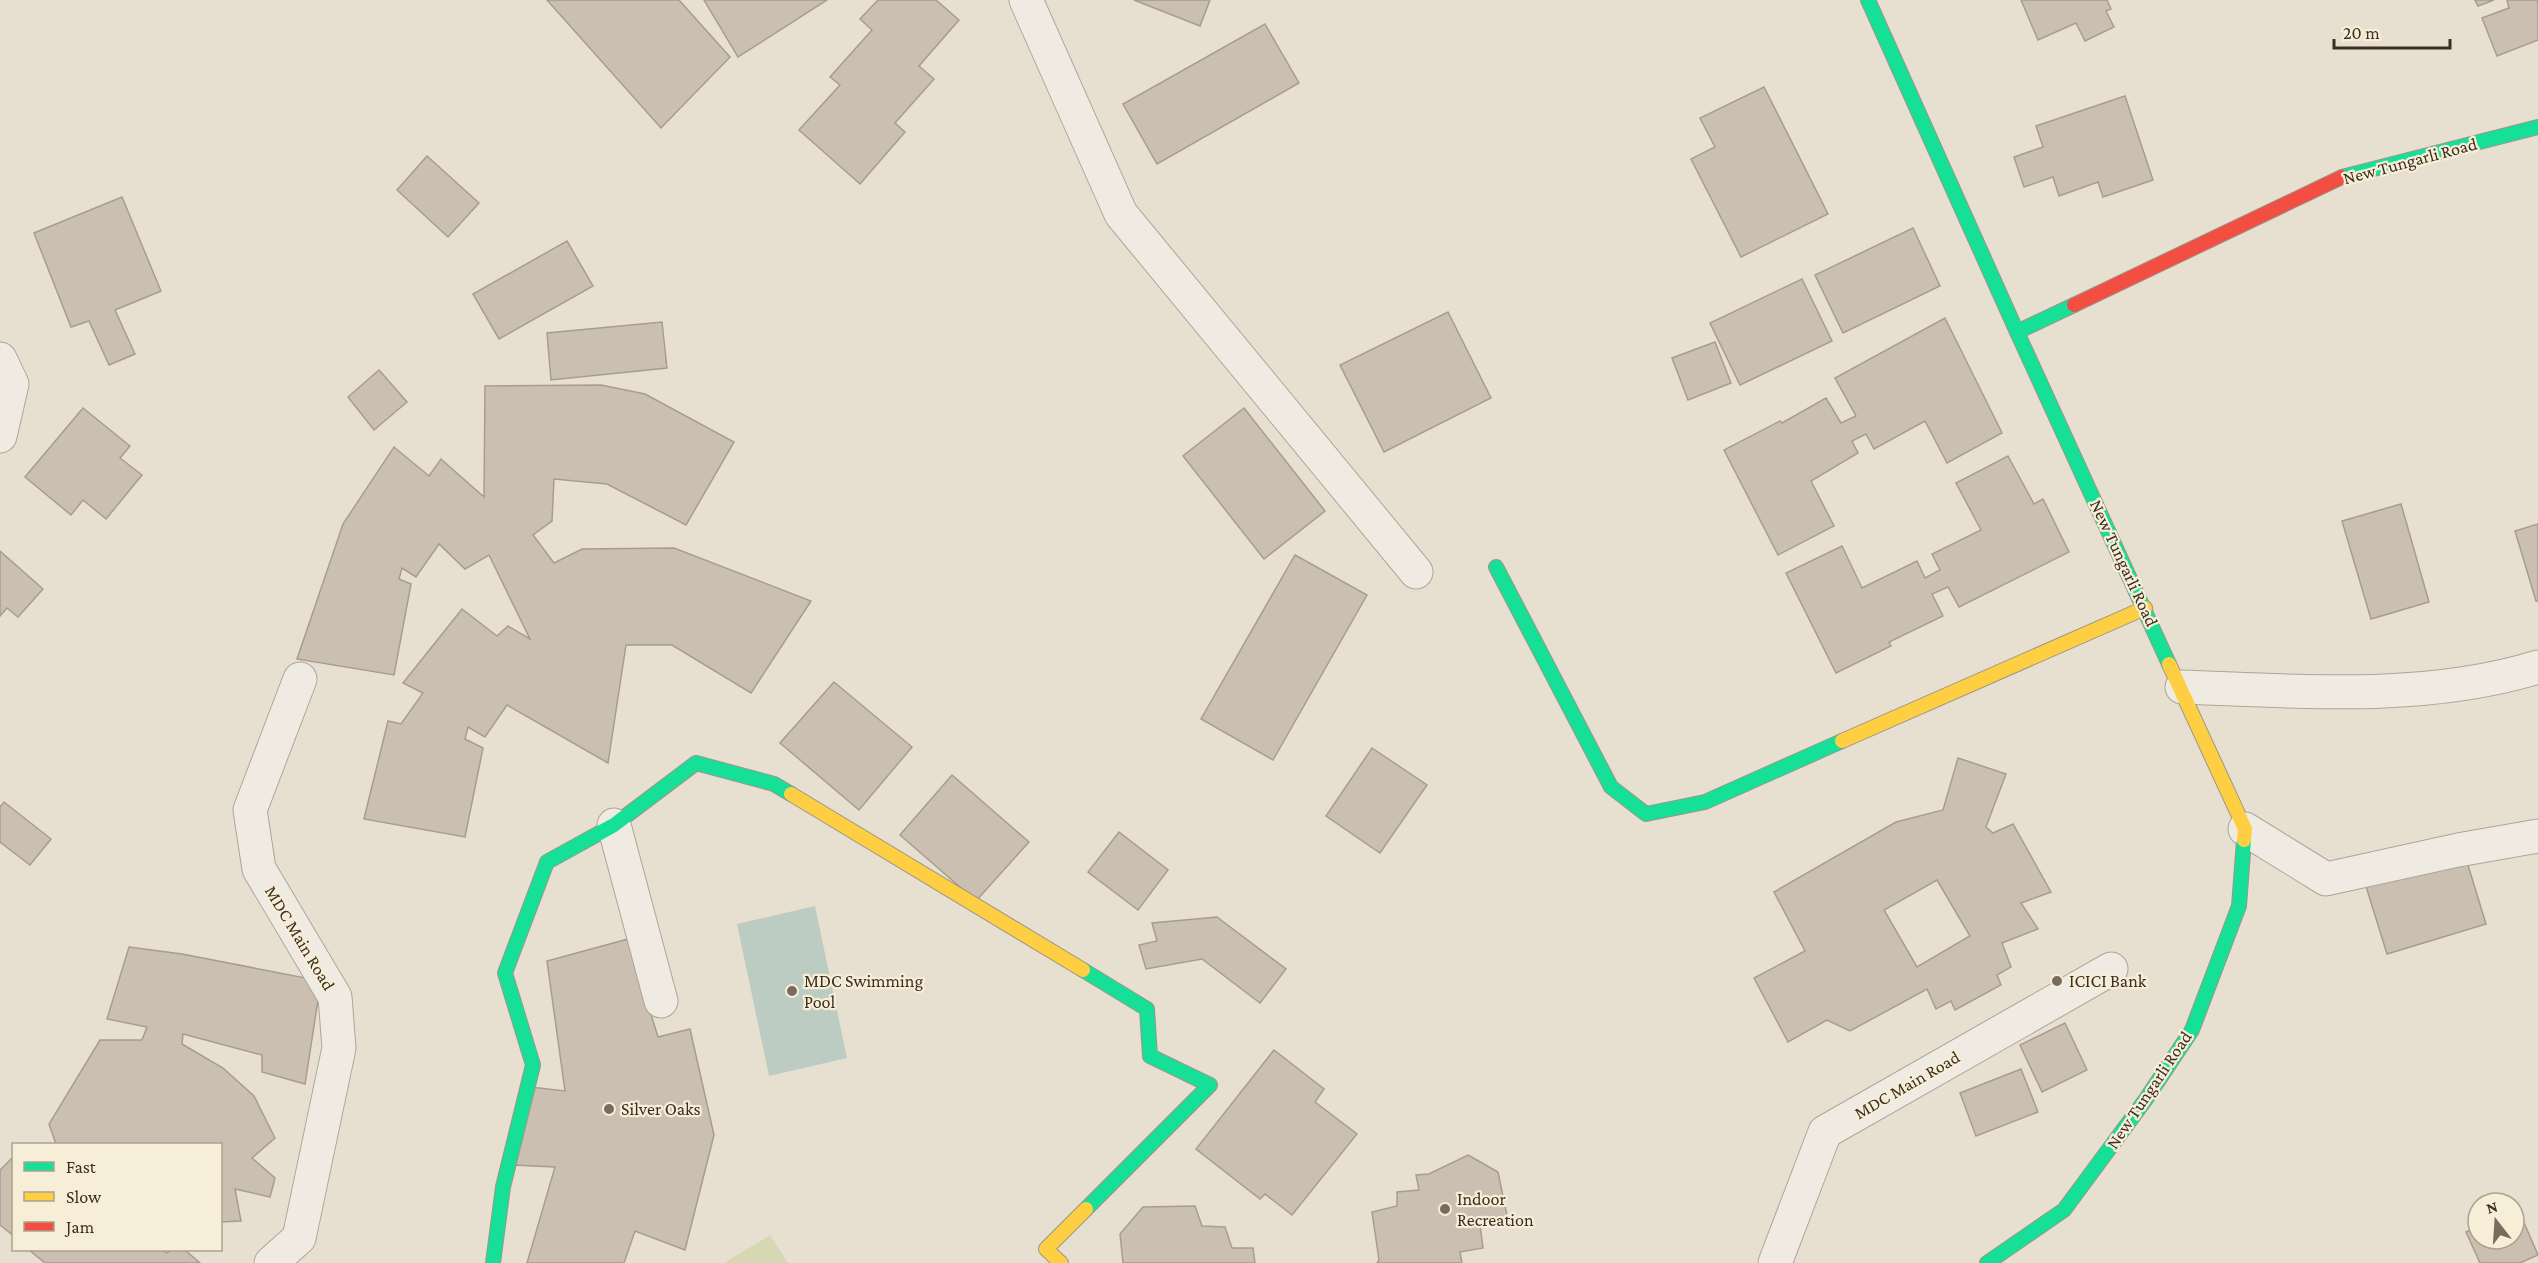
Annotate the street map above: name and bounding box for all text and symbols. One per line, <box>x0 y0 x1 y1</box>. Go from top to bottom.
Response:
scale bar <box>2334 12 2450 50</box>
text: 20 m <box>2343 23 2380 43</box>
street label: New Tungarli Road <box>2341 133 2480 188</box>
street label: New Tungarli Road <box>2086 496 2162 630</box>
street label: MDC Main Road <box>261 882 339 994</box>
place label: MDC Swimming Pool <box>804 971 923 1012</box>
place label: ICICI Bank <box>2069 971 2147 991</box>
marker: ICICI Bank <box>2050 974 2064 988</box>
marker: MDC Swimming Pool <box>785 984 799 998</box>
street label: New Tungarli Road <box>2102 1027 2196 1153</box>
street label: MDC Main Road <box>1851 1046 1964 1123</box>
place label: Silver Oaks <box>621 1099 701 1119</box>
marker: Silver Oaks <box>602 1102 616 1116</box>
legend <box>12 1143 222 1251</box>
text: Fast <box>66 1157 97 1177</box>
text: Slow <box>66 1187 102 1207</box>
place label: Indoor Recreation <box>1457 1189 1534 1230</box>
north arrow <box>2466 1191 2526 1251</box>
text: N <box>2484 1197 2500 1217</box>
marker: Indoor Recreation <box>1438 1202 1452 1216</box>
text: Jam <box>64 1217 95 1237</box>

